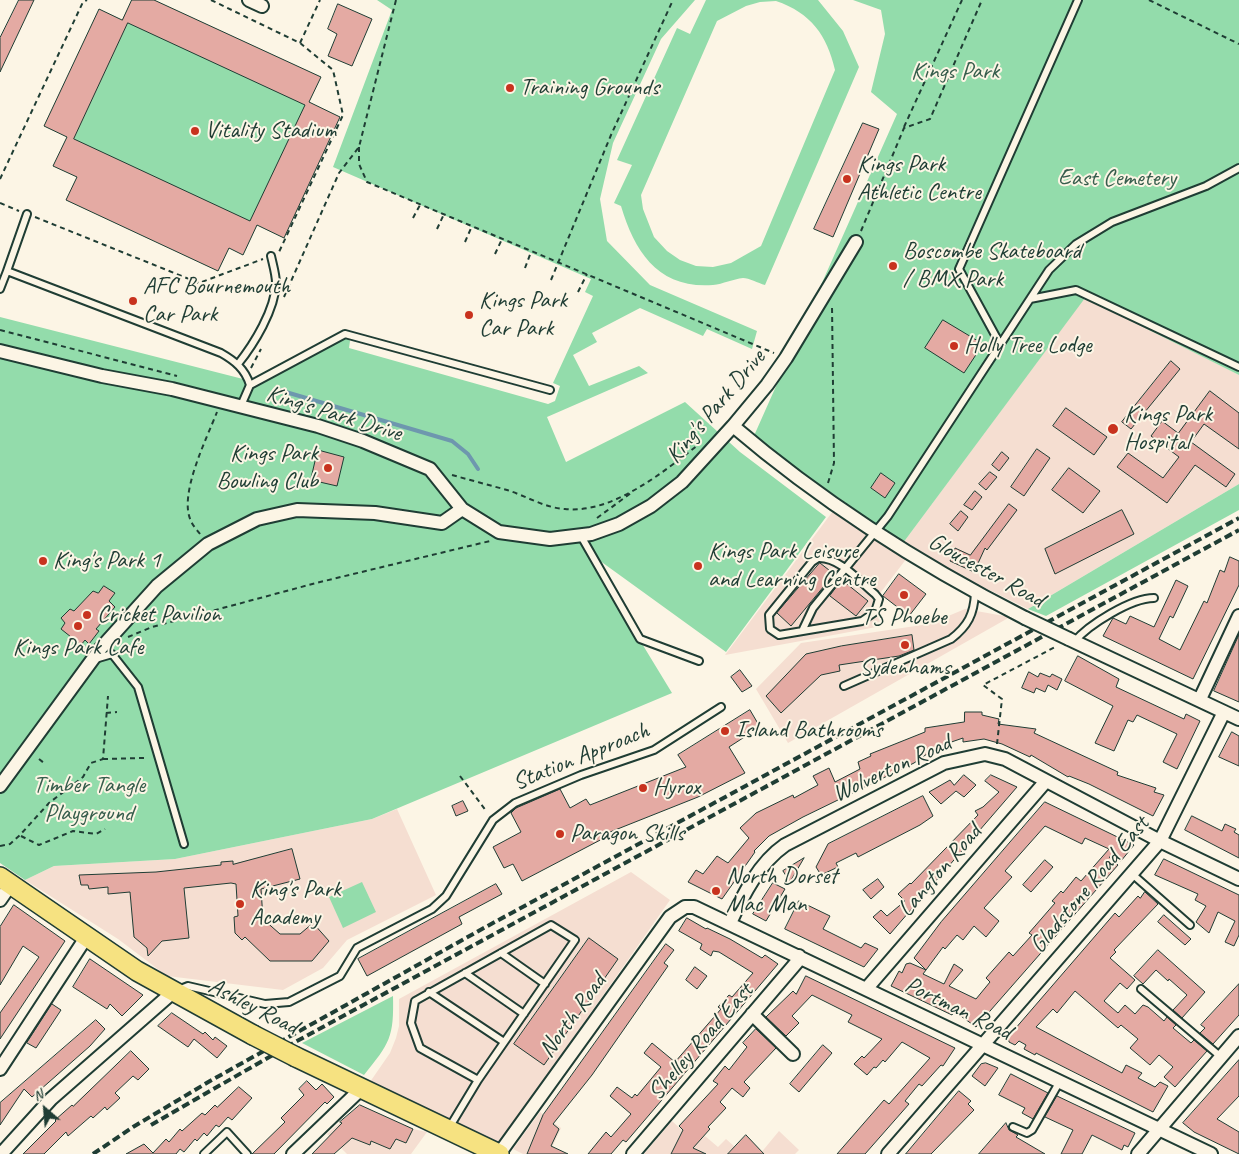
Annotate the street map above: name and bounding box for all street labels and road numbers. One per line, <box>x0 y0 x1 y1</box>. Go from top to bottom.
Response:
street label: King's Park Drive <box>660 344 772 470</box>
street label: King's Park Drive <box>263 380 405 448</box>
street label: Gloucester Road <box>923 527 1049 615</box>
street label: Station Approach <box>509 717 653 797</box>
street label: Wolverton Road <box>828 729 956 809</box>
street label: Gladstone Road East <box>1024 811 1156 959</box>
street label: Langton Road <box>892 819 988 923</box>
street label: North Road <box>533 969 613 1063</box>
street label: Portman Road <box>900 971 1016 1047</box>
street label: Ashley Road <box>203 972 303 1042</box>
street label: Shelley Road East <box>642 977 760 1107</box>

